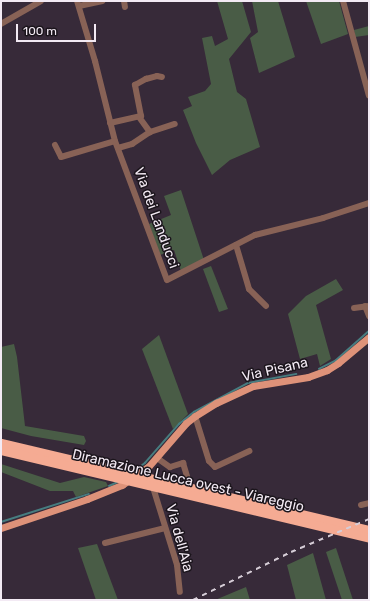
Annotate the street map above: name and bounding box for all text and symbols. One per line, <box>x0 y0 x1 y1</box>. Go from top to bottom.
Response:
scale bar <box>18 16 98 42</box>
text: 100 m <box>23 24 57 38</box>
street label: Via dei Landucci <box>130 165 182 271</box>
street label: Via Pisana <box>240 354 310 386</box>
street label: Diramazione Lucca ovest - Viareggio <box>70 446 306 516</box>
street label: Via dell'Aia <box>162 502 196 574</box>

